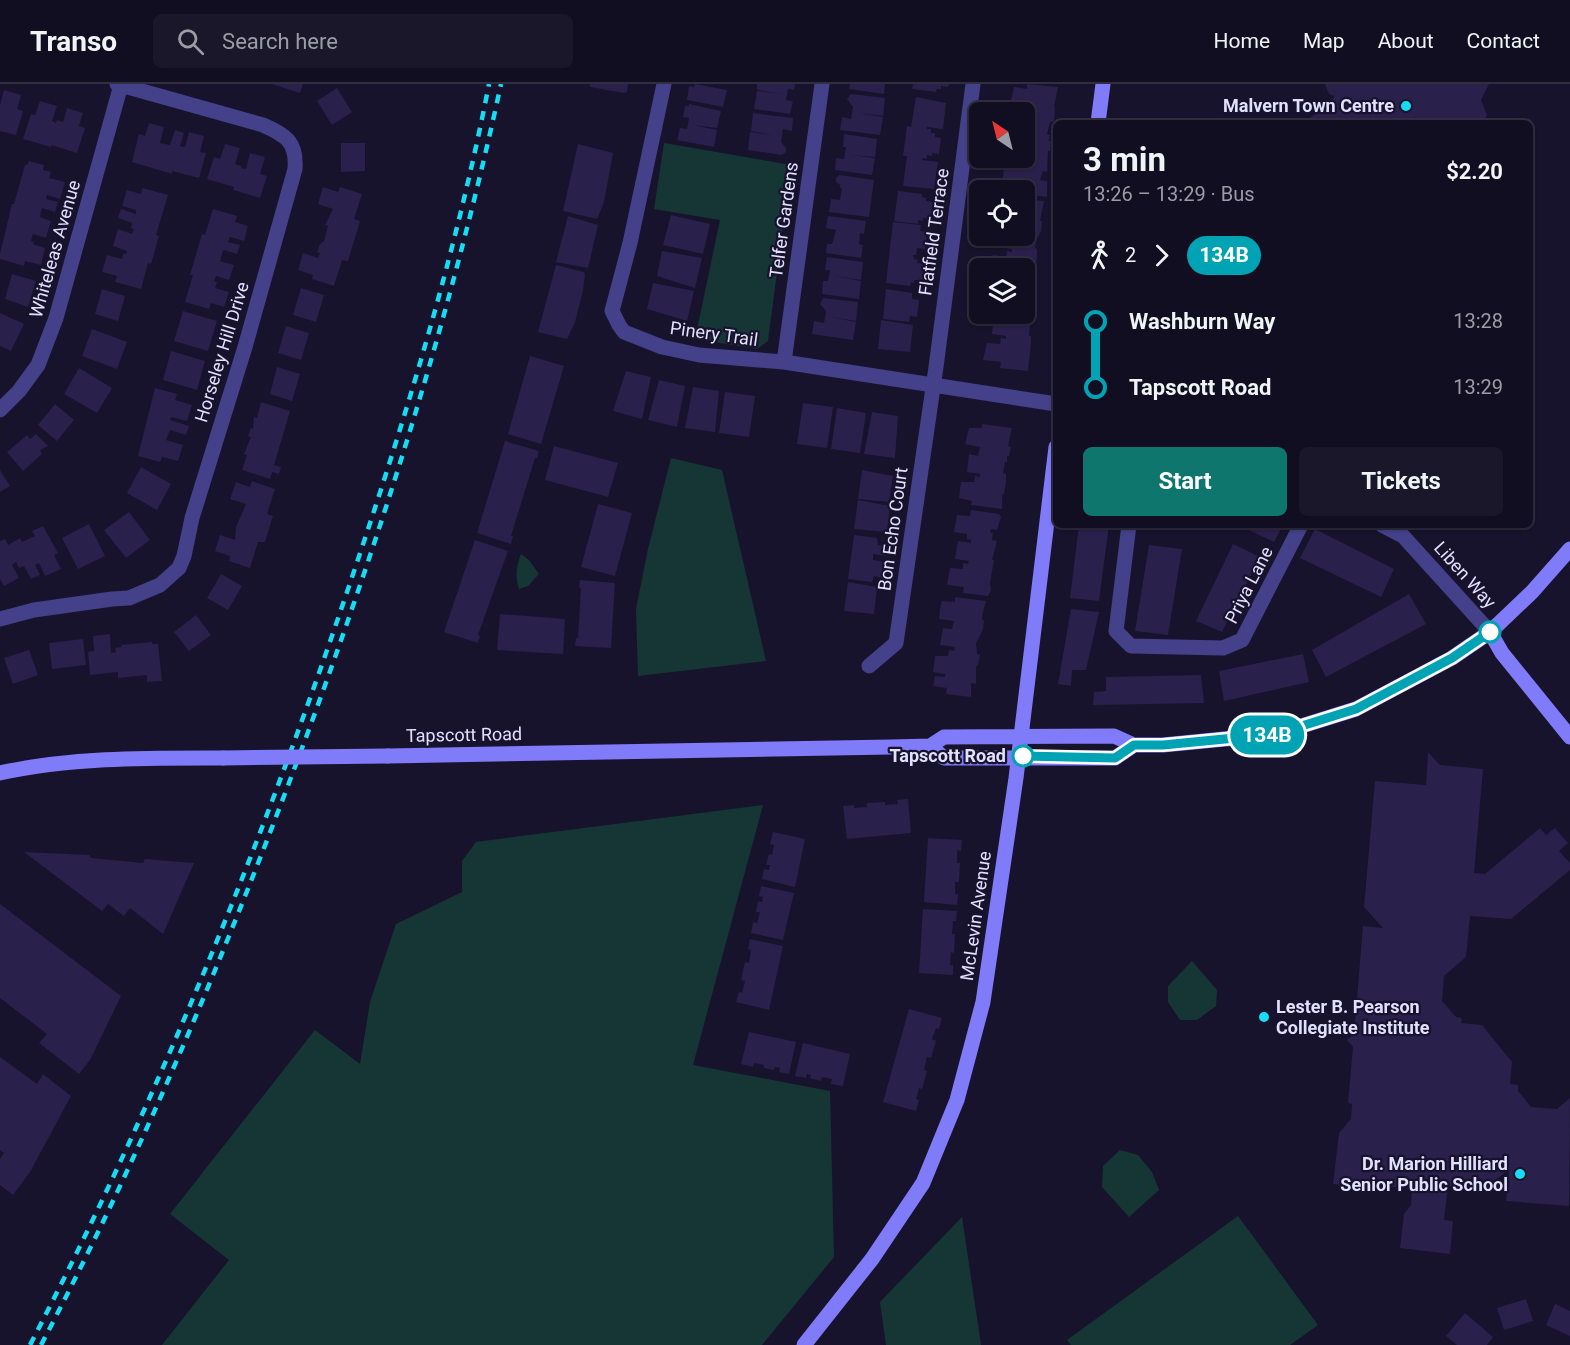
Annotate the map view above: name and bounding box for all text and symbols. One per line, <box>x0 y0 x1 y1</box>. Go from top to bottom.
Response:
search box <box>153 14 573 68</box>
text: Transo <box>30 25 117 58</box>
icon: search <box>174 25 207 58</box>
text: Search here <box>222 29 338 54</box>
text: Home <box>1214 29 1270 53</box>
text: Map <box>1303 29 1345 53</box>
text: About <box>1378 29 1434 53</box>
text: Contact <box>1467 29 1540 53</box>
place label: Malvern Town Centre <box>1223 95 1394 116</box>
marker: Malvern Town Centre <box>1399 99 1413 113</box>
north arrow <box>969 102 1035 168</box>
map controls <box>969 102 1035 324</box>
text: 3 min <box>1083 140 1166 179</box>
text: $2.20 <box>1446 159 1503 184</box>
street label: Telfer Gardens <box>765 161 802 279</box>
street label: Flatfield Terrace <box>914 167 953 297</box>
street label: Whiteleas Avenue <box>25 178 84 320</box>
button: locate <box>969 180 1035 246</box>
text: 13:26 – 13:29 · Bus <box>1083 182 1255 206</box>
icon: walk <box>1083 239 1116 272</box>
icon: forward <box>1145 239 1178 272</box>
text: 2 <box>1125 243 1136 267</box>
text: 134B <box>1199 243 1249 267</box>
button: layers <box>969 258 1035 324</box>
street label: Horseley Hill Drive <box>190 279 253 425</box>
text: Washburn Way <box>1129 309 1275 334</box>
text: 13:28 <box>1453 309 1503 333</box>
street label: Pinery Trail <box>669 317 759 350</box>
text: Tapscott Road <box>1129 375 1271 400</box>
text: 13:29 <box>1453 375 1503 399</box>
button: Start <box>1083 447 1287 516</box>
button: Tickets <box>1299 447 1503 516</box>
street label: Bon Echo Court <box>873 466 912 592</box>
street label: Liben Way <box>1430 537 1501 613</box>
street label: Priya Lane <box>1220 543 1277 627</box>
unlabelled marker <box>1479 621 1501 643</box>
line badge: 134B <box>1225 716 1309 754</box>
street label: Tapscott Road <box>406 723 522 746</box>
text: 134B <box>1242 723 1292 747</box>
place label: Tapscott Road <box>890 745 1006 766</box>
marker: Tapscott Road <box>1012 745 1034 767</box>
street label: McLevin Avenue <box>956 850 995 982</box>
place label: Lester B. Pearson Collegiate Institute <box>1276 996 1430 1038</box>
marker: Lester B. Pearson Collegiate Institute <box>1257 1010 1271 1024</box>
place label: Dr. Marion Hilliard Senior Public School <box>1340 1153 1508 1195</box>
marker: Dr. Marion Hilliard Senior Public School <box>1513 1167 1527 1181</box>

